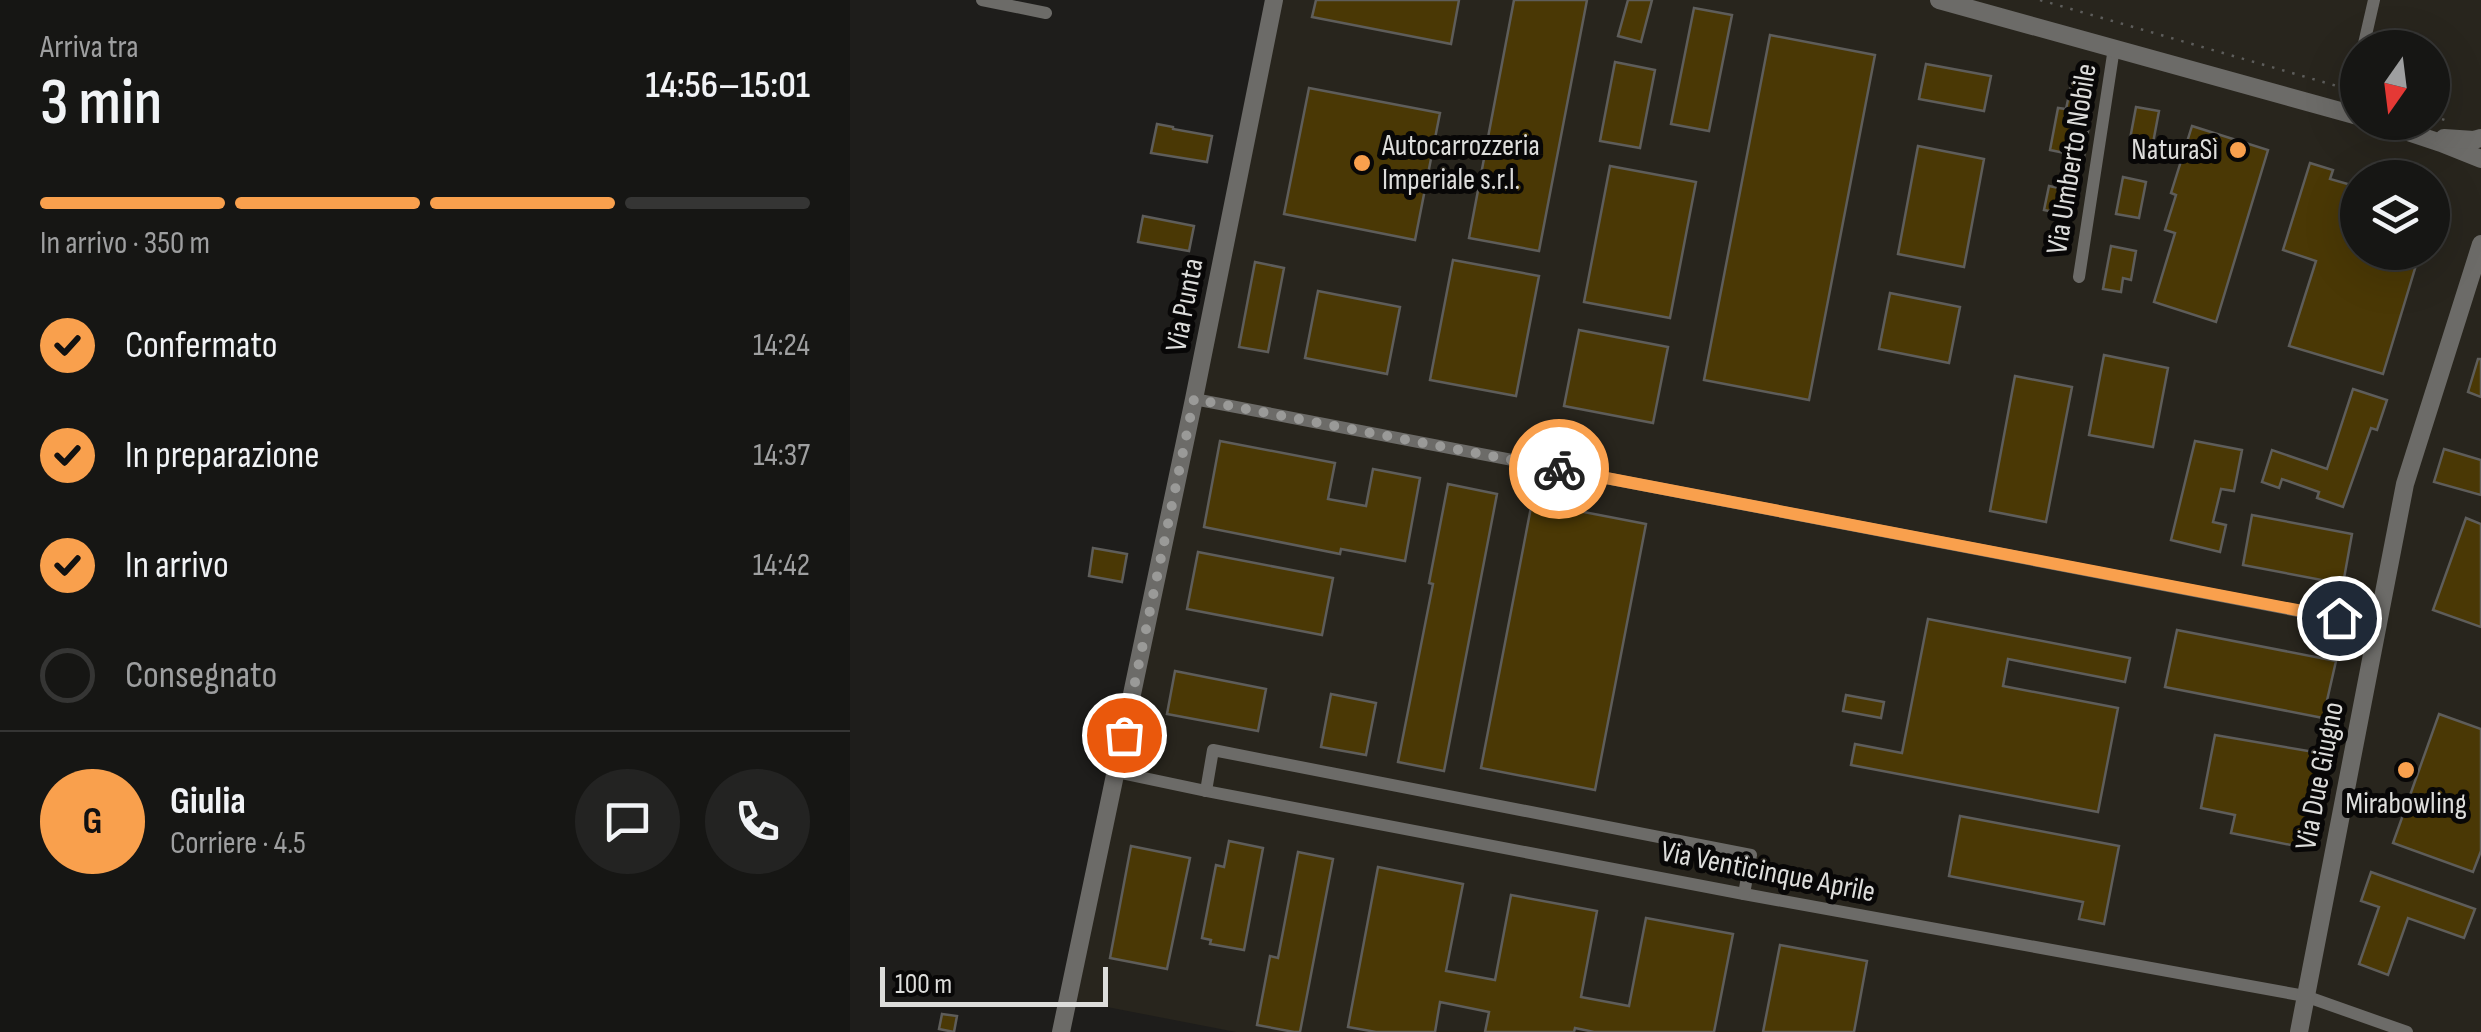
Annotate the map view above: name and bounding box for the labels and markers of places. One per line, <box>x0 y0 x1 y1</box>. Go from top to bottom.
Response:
place label: Autocarrozzeria Imperiale s.r.l. <box>1381 128 1540 198</box>
place label: NaturaSì <box>2131 132 2218 168</box>
marker: NaturaSì <box>2227 139 2249 161</box>
marker: Autocarrozzeria Imperiale s.r.l. <box>1351 152 1373 174</box>
pin <box>2297 576 2382 661</box>
pin <box>1082 693 1167 778</box>
marker: Mirabowling <box>2395 759 2417 781</box>
place label: Mirabowling <box>2345 786 2467 822</box>

